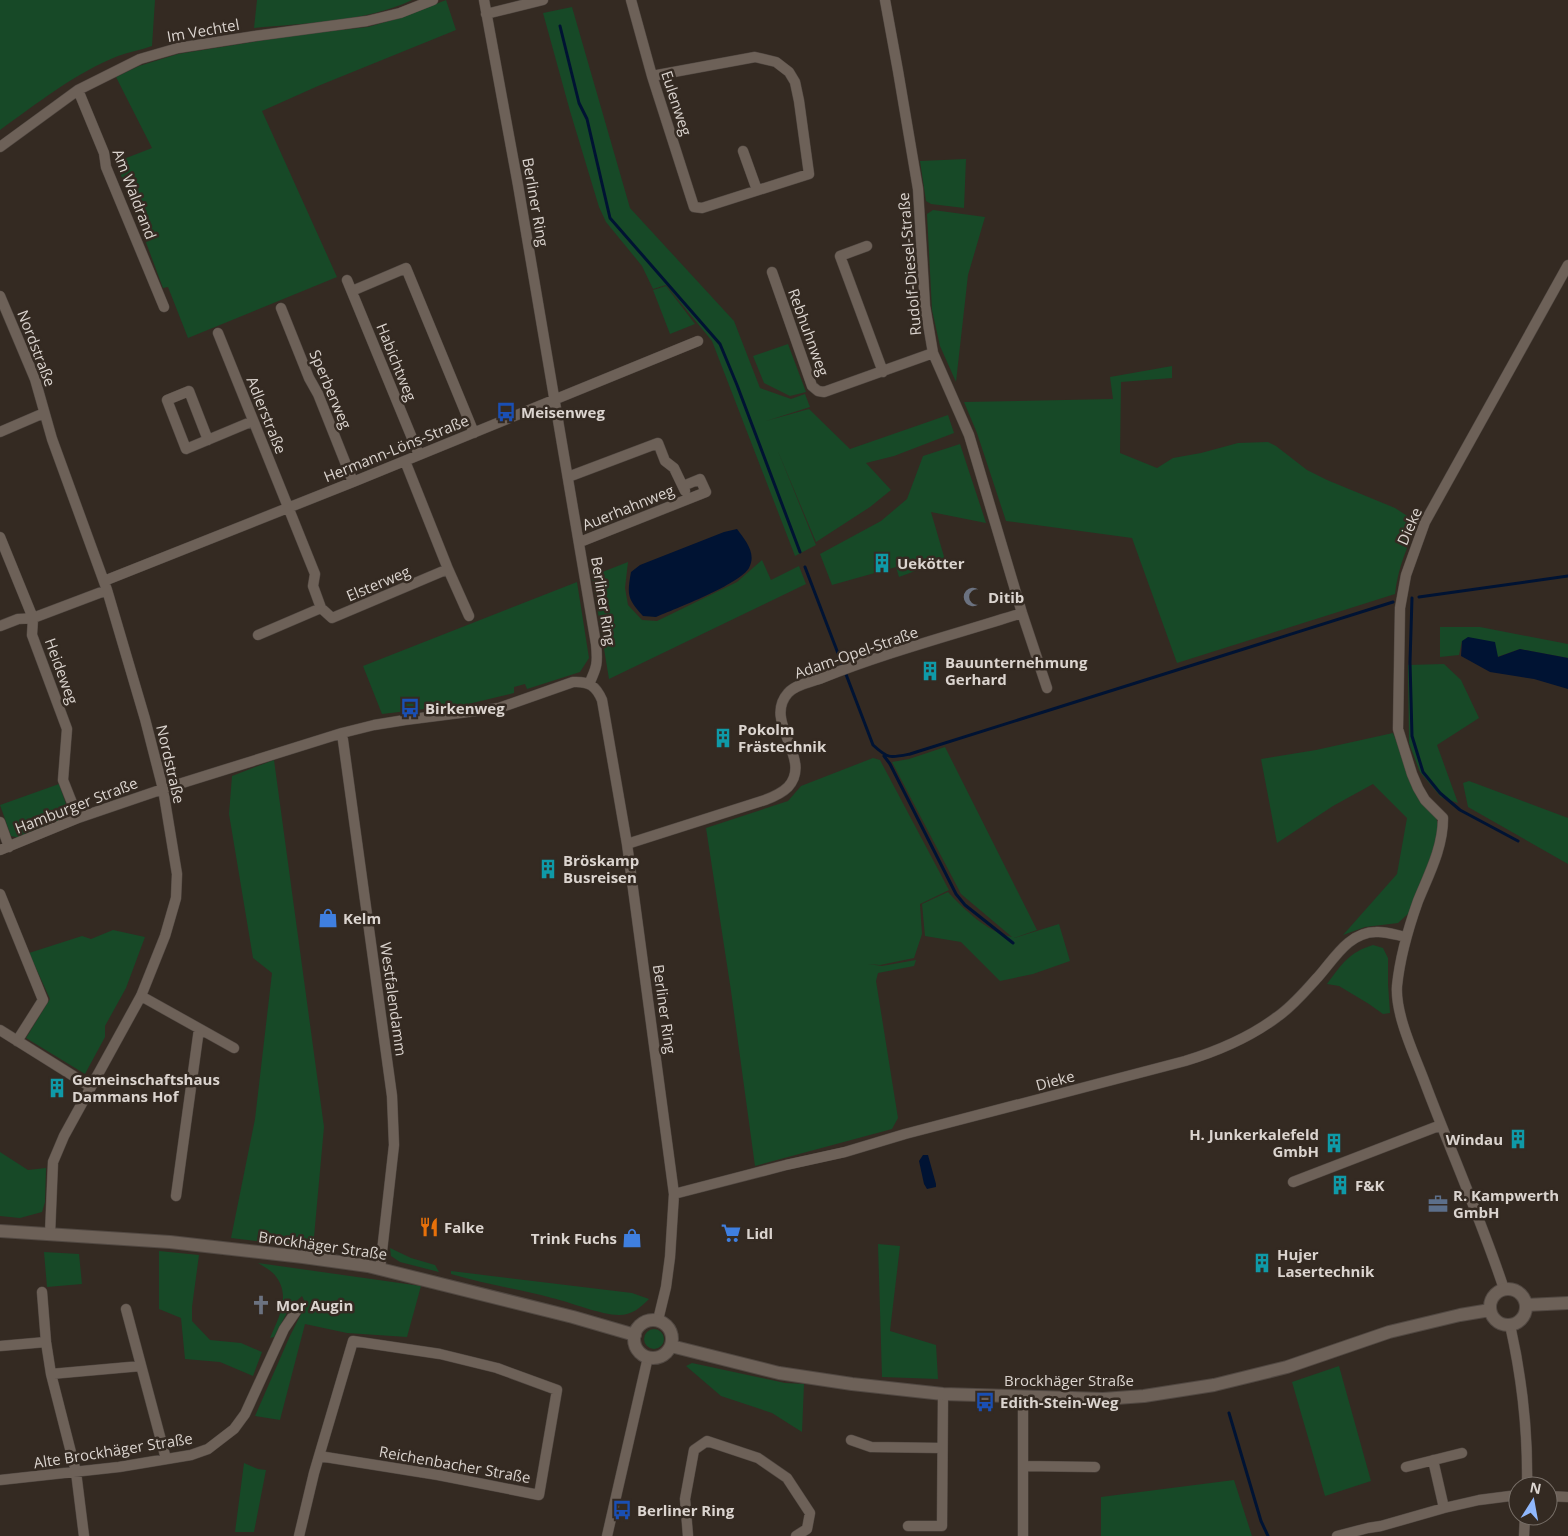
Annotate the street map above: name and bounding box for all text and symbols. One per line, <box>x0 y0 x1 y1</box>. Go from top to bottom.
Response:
street label: Im Vechtel <box>165 14 241 46</box>
street label: Eulenweg <box>657 68 697 138</box>
street label: Am Waldrand <box>109 146 161 242</box>
street label: Berliner Ring <box>518 156 554 248</box>
street label: Rudolf-Diesel-Straße <box>893 192 925 336</box>
street label: Rebhuhnweg <box>784 285 834 379</box>
street label: Nordstraße <box>13 307 61 389</box>
street label: Habichtweg <box>372 320 422 404</box>
street label: Sperberweg <box>305 346 357 432</box>
street label: Adlerstraße <box>242 373 292 457</box>
bus stop icon: Meisenweg <box>495 401 517 423</box>
place label: Meisenweg <box>521 402 605 422</box>
street label: Hermann-Löns-Straße <box>320 410 472 486</box>
street label: Auerhahnweg <box>579 479 677 535</box>
street label: Dieke <box>1392 504 1426 548</box>
building icon: Uekötter <box>871 552 893 574</box>
place label: Uekötter <box>897 553 965 573</box>
street label: Berliner Ring <box>587 555 621 647</box>
street label: Elsterweg <box>343 561 413 605</box>
mosque icon: Ditib <box>962 586 984 608</box>
place label: Ditib <box>988 587 1024 607</box>
street label: Adam-Opel-Straße <box>792 621 920 683</box>
street label: Heideweg <box>41 635 83 707</box>
place label: Bauunternehmung Gerhard <box>945 652 1088 689</box>
building icon: Bauunternehmung Gerhard <box>919 660 941 682</box>
bus stop icon: Birkenweg <box>399 697 421 719</box>
place label: Birkenweg <box>425 698 505 718</box>
place label: Pokolm Frästechnik <box>738 719 827 756</box>
street label: Nordstraße <box>152 723 190 805</box>
building icon: Pokolm Frästechnik <box>712 727 734 749</box>
street label: Hamburger Straße <box>12 772 140 838</box>
place label: Bröskamp Busreisen <box>563 850 639 887</box>
building icon: Bröskamp Busreisen <box>537 858 559 880</box>
shop icon: Kelm <box>317 907 339 929</box>
place label: Kelm <box>343 908 381 928</box>
street label: Westfalendamm <box>376 941 412 1057</box>
street label: Berliner Ring <box>649 963 681 1055</box>
street label: Dieke <box>1033 1065 1077 1095</box>
place label: Gemeinschaftshaus Dammans Hof <box>72 1069 220 1106</box>
building icon: Gemeinschaftshaus Dammans Hof <box>46 1077 68 1099</box>
place label: H. Junkerkalefeld GmbH <box>1189 1124 1319 1161</box>
building icon: Windau <box>1507 1128 1529 1150</box>
place label: Windau <box>1446 1129 1503 1149</box>
building icon: H. Junkerkalefeld GmbH <box>1323 1132 1345 1154</box>
building icon: F&K <box>1329 1174 1351 1196</box>
place label: F&K <box>1355 1175 1384 1195</box>
place label: R. Kampwerth GmbH <box>1453 1185 1559 1222</box>
office icon: R. Kampwerth GmbH <box>1427 1193 1449 1215</box>
restaurant icon: Falke <box>418 1216 440 1238</box>
place label: Falke <box>444 1217 484 1237</box>
supermarket icon: Lidl <box>720 1222 742 1244</box>
place label: Lidl <box>746 1223 773 1243</box>
street label: Brockhäger Straße <box>257 1226 389 1264</box>
shop icon: Trink Fuchs <box>621 1227 643 1249</box>
place label: Trink Fuchs <box>531 1228 617 1248</box>
place label: Hujer Lasertechnik <box>1277 1244 1375 1281</box>
building icon: Hujer Lasertechnik <box>1251 1252 1273 1274</box>
church icon: Mor Augin <box>250 1294 272 1316</box>
place label: Mor Augin <box>276 1295 353 1315</box>
street label: Brockhäger Straße <box>1004 1370 1134 1390</box>
bus stop icon: Edith-Stein-Weg <box>974 1391 996 1413</box>
place label: Edith-Stein-Weg <box>1000 1392 1119 1412</box>
street label: Alte Brockhäger Straße <box>32 1428 194 1472</box>
street label: Reichenbacher Straße <box>378 1441 532 1487</box>
north arrow <box>1508 1476 1558 1526</box>
text: N <box>1528 1477 1543 1498</box>
bus stop icon: Berliner Ring <box>611 1499 633 1521</box>
place label: Berliner Ring <box>637 1500 735 1520</box>

